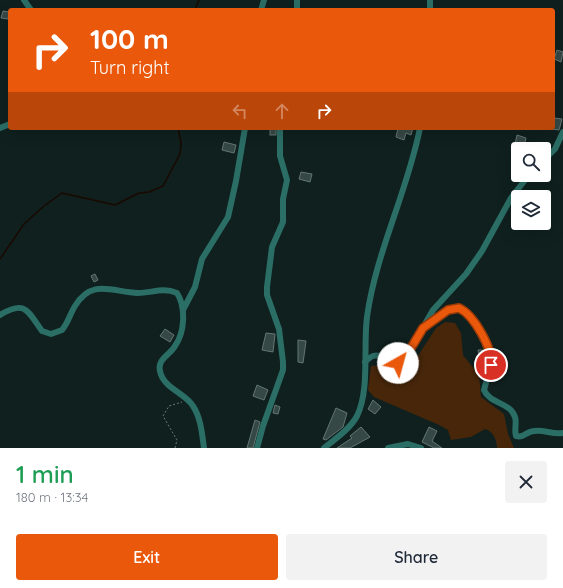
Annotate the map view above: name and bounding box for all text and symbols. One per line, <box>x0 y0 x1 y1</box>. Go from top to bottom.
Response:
text: 100 m <box>90 21 169 56</box>
icon: right <box>24 24 76 76</box>
text: Turn right <box>90 56 170 79</box>
icon: left <box>229 100 251 122</box>
icon: ahead <box>271 100 293 122</box>
icon: right <box>313 100 335 122</box>
map controls <box>511 142 551 230</box>
button: search <box>511 142 551 182</box>
button: layers <box>511 190 551 230</box>
position arrow <box>377 342 419 384</box>
pin <box>474 348 508 382</box>
icon: arrive <box>480 354 502 376</box>
text: 1 min <box>16 459 74 489</box>
button: close <box>505 461 547 503</box>
text: 180 m · 13:34 <box>16 489 88 505</box>
button: Exit <box>16 534 278 580</box>
button: Share <box>286 534 547 580</box>

